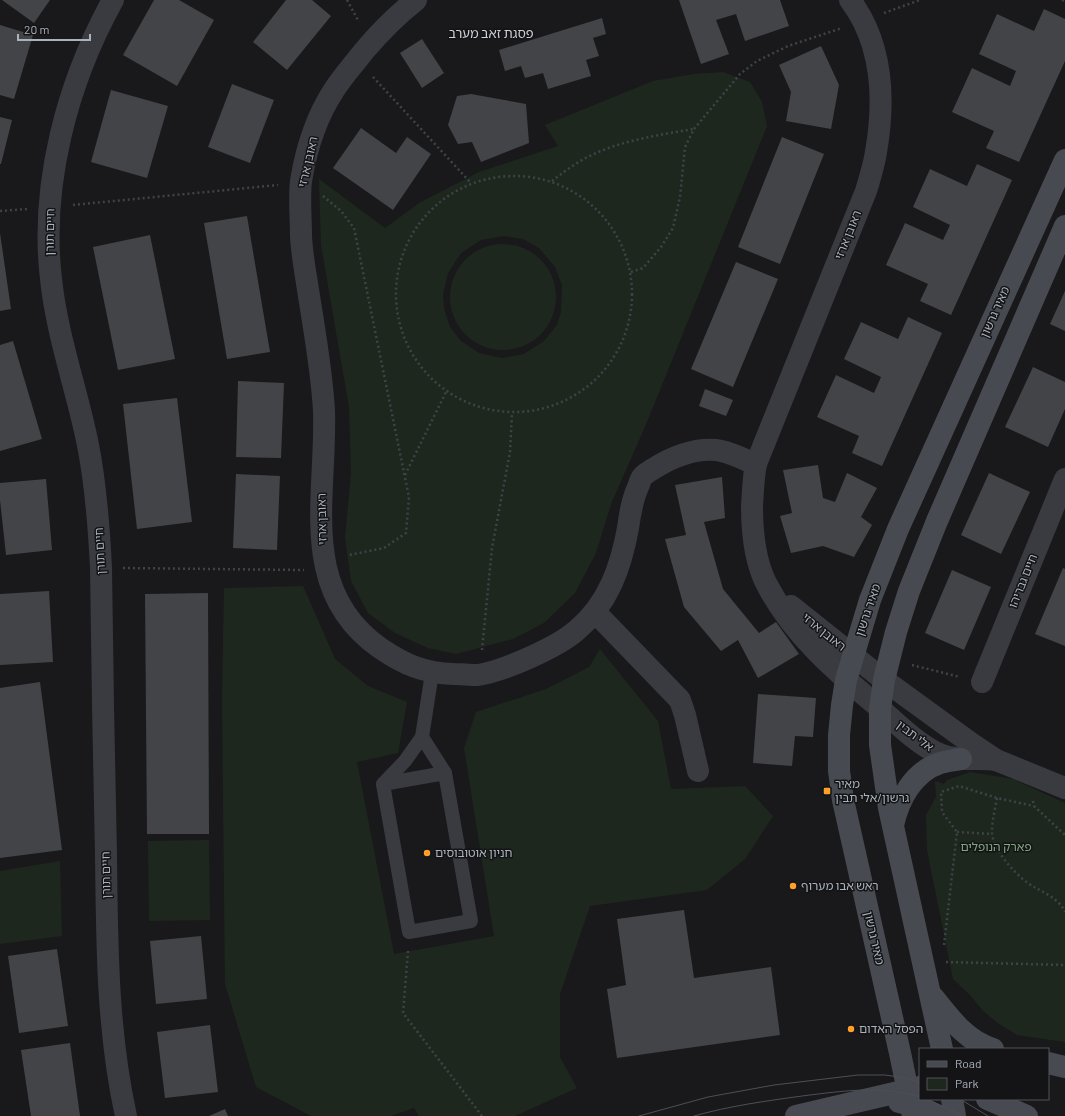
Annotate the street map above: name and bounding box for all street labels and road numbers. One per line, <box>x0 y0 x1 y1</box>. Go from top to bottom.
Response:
street label: ראובן ארזי <box>294 135 320 189</box>
street label: חיים תורן <box>42 208 56 256</box>
street label: ראובן ארזי <box>831 208 863 261</box>
street label: מאיר גרשון <box>977 284 1012 339</box>
street label: ראובן ארזי <box>314 493 328 545</box>
street label: חיים תורן <box>91 527 107 575</box>
street label: חיים גבריהו <box>1005 551 1039 610</box>
street label: מאיר גרשון <box>852 582 883 638</box>
street label: ראובן ארזי <box>800 609 849 653</box>
street label: אלי תבין <box>894 717 937 754</box>
street label: חיים תורן <box>98 851 112 899</box>
street label: מאיר גרשון <box>862 910 888 966</box>

